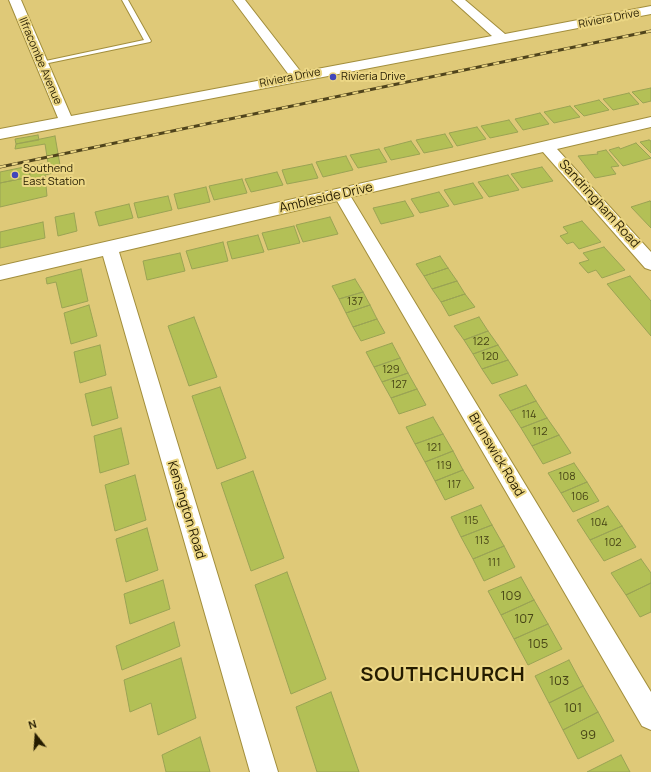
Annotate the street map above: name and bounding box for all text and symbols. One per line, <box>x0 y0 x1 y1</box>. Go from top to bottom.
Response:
street label: Riviera Drive <box>577 7 641 31</box>
street label: Ilfracombe Avenue <box>16 15 64 107</box>
street label: Riviera Drive <box>258 66 322 90</box>
place label: Rivieria Drive <box>341 70 406 84</box>
marker: Rivieria Drive <box>328 72 338 82</box>
street label: Sandringham Road <box>555 157 643 251</box>
place label: Southend East Station <box>23 162 85 188</box>
marker: Southend East Station <box>10 170 20 180</box>
street label: Ambleside Drive <box>278 180 374 216</box>
house number: 137 <box>347 295 363 309</box>
house number: 122 <box>473 335 489 349</box>
house number: 120 <box>481 350 499 364</box>
house number: 129 <box>382 363 400 377</box>
house number: 127 <box>391 378 407 392</box>
house number: 114 <box>521 408 537 422</box>
street label: Brunswick Road <box>465 410 527 500</box>
house number: 112 <box>533 425 547 439</box>
house number: 121 <box>427 441 441 455</box>
street label: Kensington Road <box>164 459 208 561</box>
house number: 119 <box>436 459 452 473</box>
house number: 108 <box>558 470 576 484</box>
house number: 117 <box>447 478 461 492</box>
house number: 106 <box>571 490 589 504</box>
house number: 115 <box>464 514 478 528</box>
house number: 104 <box>590 516 608 530</box>
house number: 113 <box>475 534 489 548</box>
house number: 102 <box>604 536 622 550</box>
house number: 111 <box>488 556 500 570</box>
house number: 109 <box>500 588 522 604</box>
house number: 107 <box>514 611 534 627</box>
house number: 105 <box>528 636 548 652</box>
district label: SOUTHCHURCH <box>360 663 526 687</box>
house number: 103 <box>549 673 569 689</box>
house number: 101 <box>564 700 582 716</box>
north arrow <box>16 716 56 756</box>
text: N <box>26 716 38 732</box>
house number: 99 <box>580 727 596 743</box>

